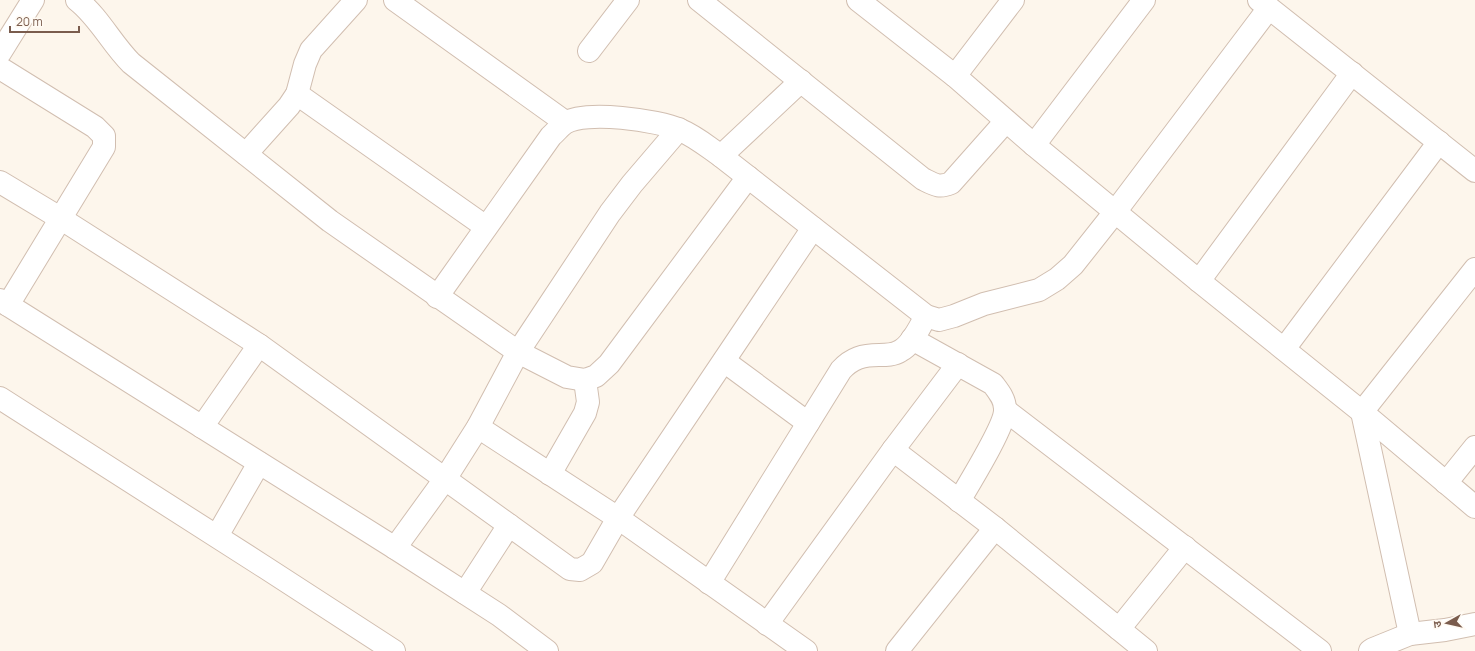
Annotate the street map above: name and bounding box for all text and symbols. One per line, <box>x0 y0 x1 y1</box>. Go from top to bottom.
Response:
scale bar <box>10 8 79 34</box>
text: 20 m <box>16 13 43 30</box>
north arrow <box>1427 603 1467 643</box>
text: उ <box>1429 620 1444 629</box>

